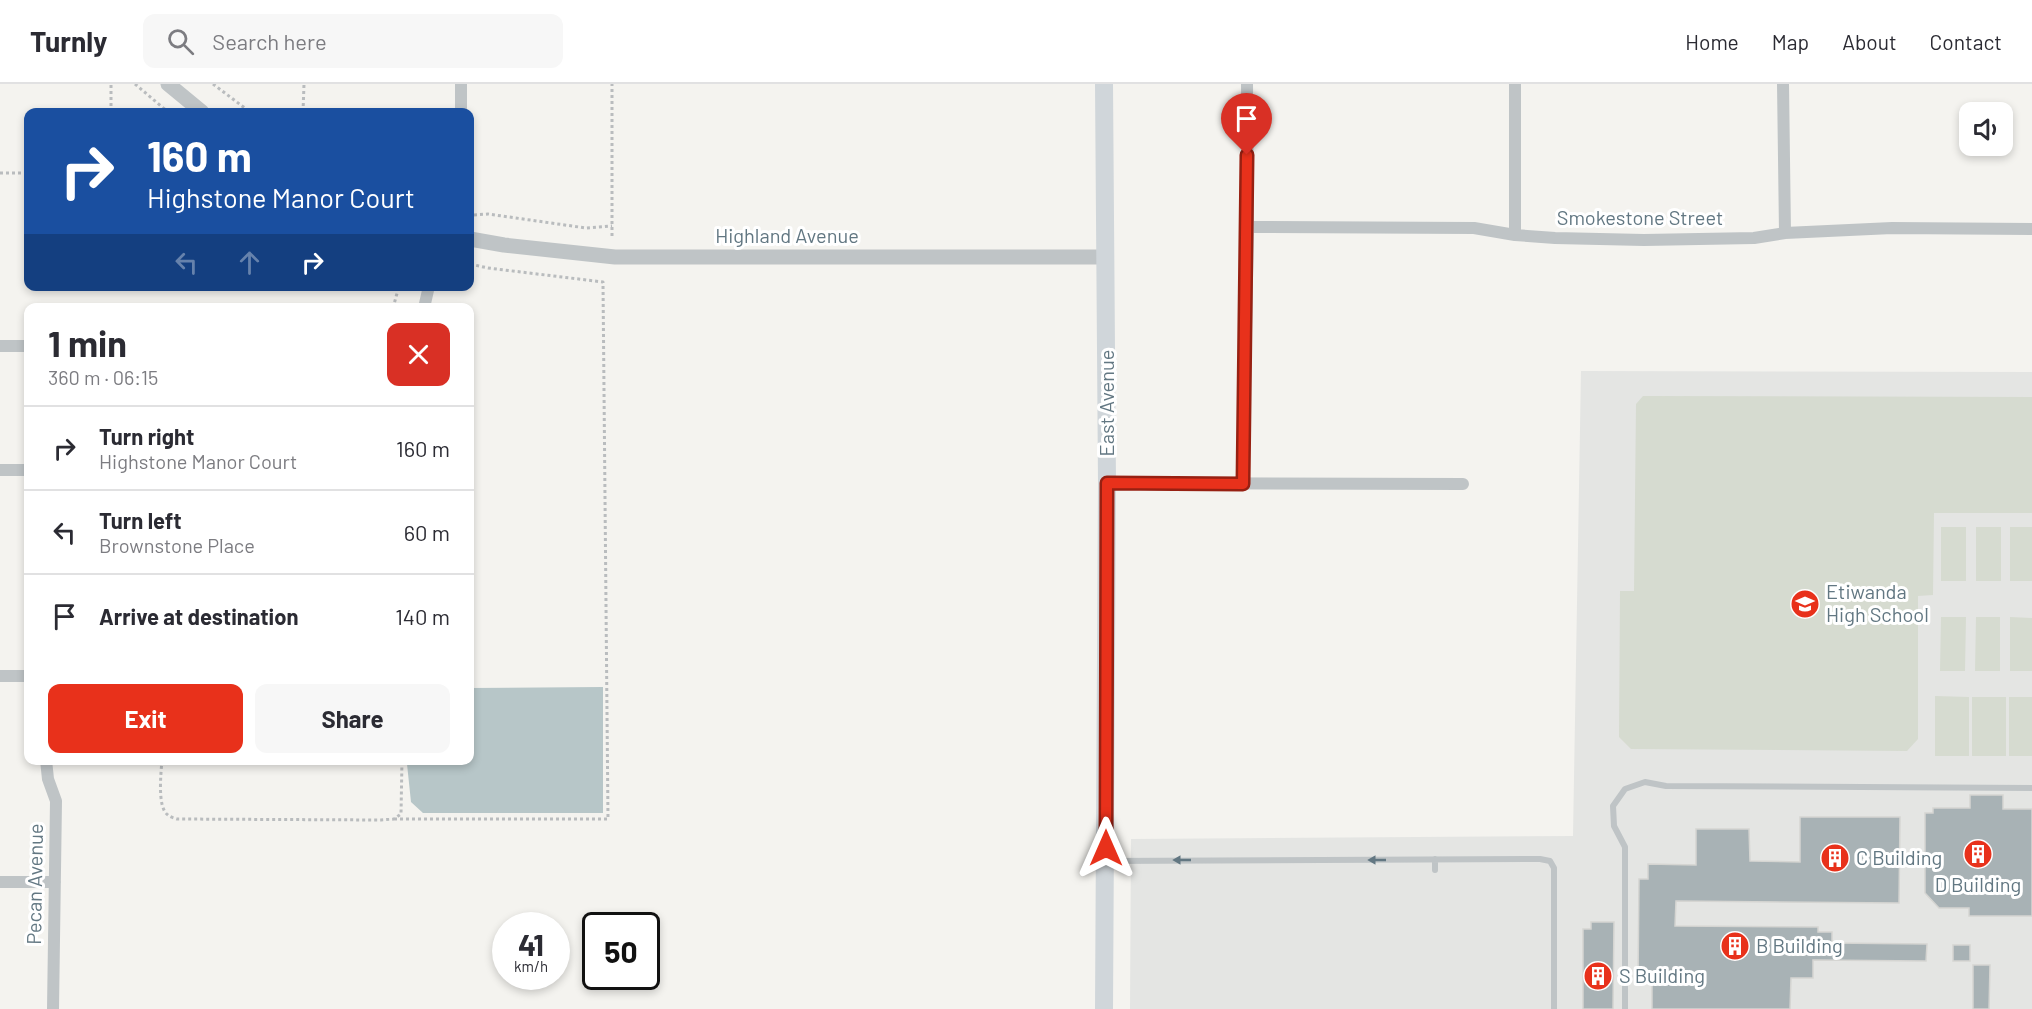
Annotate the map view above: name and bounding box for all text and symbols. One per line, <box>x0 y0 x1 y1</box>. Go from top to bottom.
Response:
search box <box>143 14 563 68</box>
text: Turnly <box>30 24 107 58</box>
icon: search <box>164 25 197 58</box>
text: Search here <box>212 28 327 54</box>
text: Home <box>1685 29 1739 54</box>
text: Map <box>1772 29 1809 54</box>
text: About <box>1842 29 1897 54</box>
text: Contact <box>1930 29 2002 54</box>
pin <box>1221 93 1272 155</box>
icon: arrive <box>1230 102 1263 135</box>
map controls <box>1959 102 2013 156</box>
button: sound <box>1959 102 2013 156</box>
text: 160 m <box>147 130 252 180</box>
icon: right <box>48 132 126 210</box>
text: Highstone Manor Court <box>147 181 415 213</box>
street label: Smokestone Street <box>1557 205 1723 229</box>
street label: Highland Avenue <box>715 223 859 247</box>
icon: left <box>170 246 203 279</box>
icon: ahead <box>233 246 266 279</box>
icon: right <box>296 246 329 279</box>
text: 1 min <box>48 321 127 364</box>
button: close <box>387 323 450 386</box>
street label: East Avenue <box>1094 350 1118 456</box>
text: 360 m · 06:15 <box>48 365 158 389</box>
text: Turn right <box>99 423 194 449</box>
icon: right <box>48 432 81 465</box>
text: 160 m <box>396 435 450 461</box>
text: Highstone Manor Court <box>99 449 297 473</box>
text: Turn left <box>99 507 182 533</box>
icon: left <box>48 516 81 549</box>
text: 60 m <box>404 519 450 545</box>
text: Brownstone Place <box>99 533 255 557</box>
place label: Etiwanda High School <box>1826 579 1929 626</box>
school or university icon: Etiwanda High School <box>1789 588 1821 620</box>
icon: arrive <box>48 600 81 633</box>
text: Arrive at destination <box>99 603 298 629</box>
text: 140 m <box>395 603 450 629</box>
button: Exit <box>48 684 243 753</box>
button: Share <box>255 684 450 753</box>
position arrow <box>1074 816 1138 880</box>
street label: Pecan Avenue <box>21 823 47 945</box>
building icon: D Building <box>1962 838 1994 870</box>
building icon: C Building <box>1819 842 1851 874</box>
place label: C Building <box>1856 845 1942 869</box>
one-way arrow <box>1172 855 1191 865</box>
one-way arrow <box>1367 855 1386 865</box>
place label: D Building <box>1935 872 2021 896</box>
speed limit sign: 50 <box>582 912 660 990</box>
text: 41 <box>518 926 544 962</box>
building icon: B Building <box>1719 930 1751 962</box>
place label: B Building <box>1756 933 1843 957</box>
text: km/h <box>514 957 548 975</box>
building icon: S Building <box>1582 960 1614 992</box>
place label: S Building <box>1619 963 1705 987</box>

